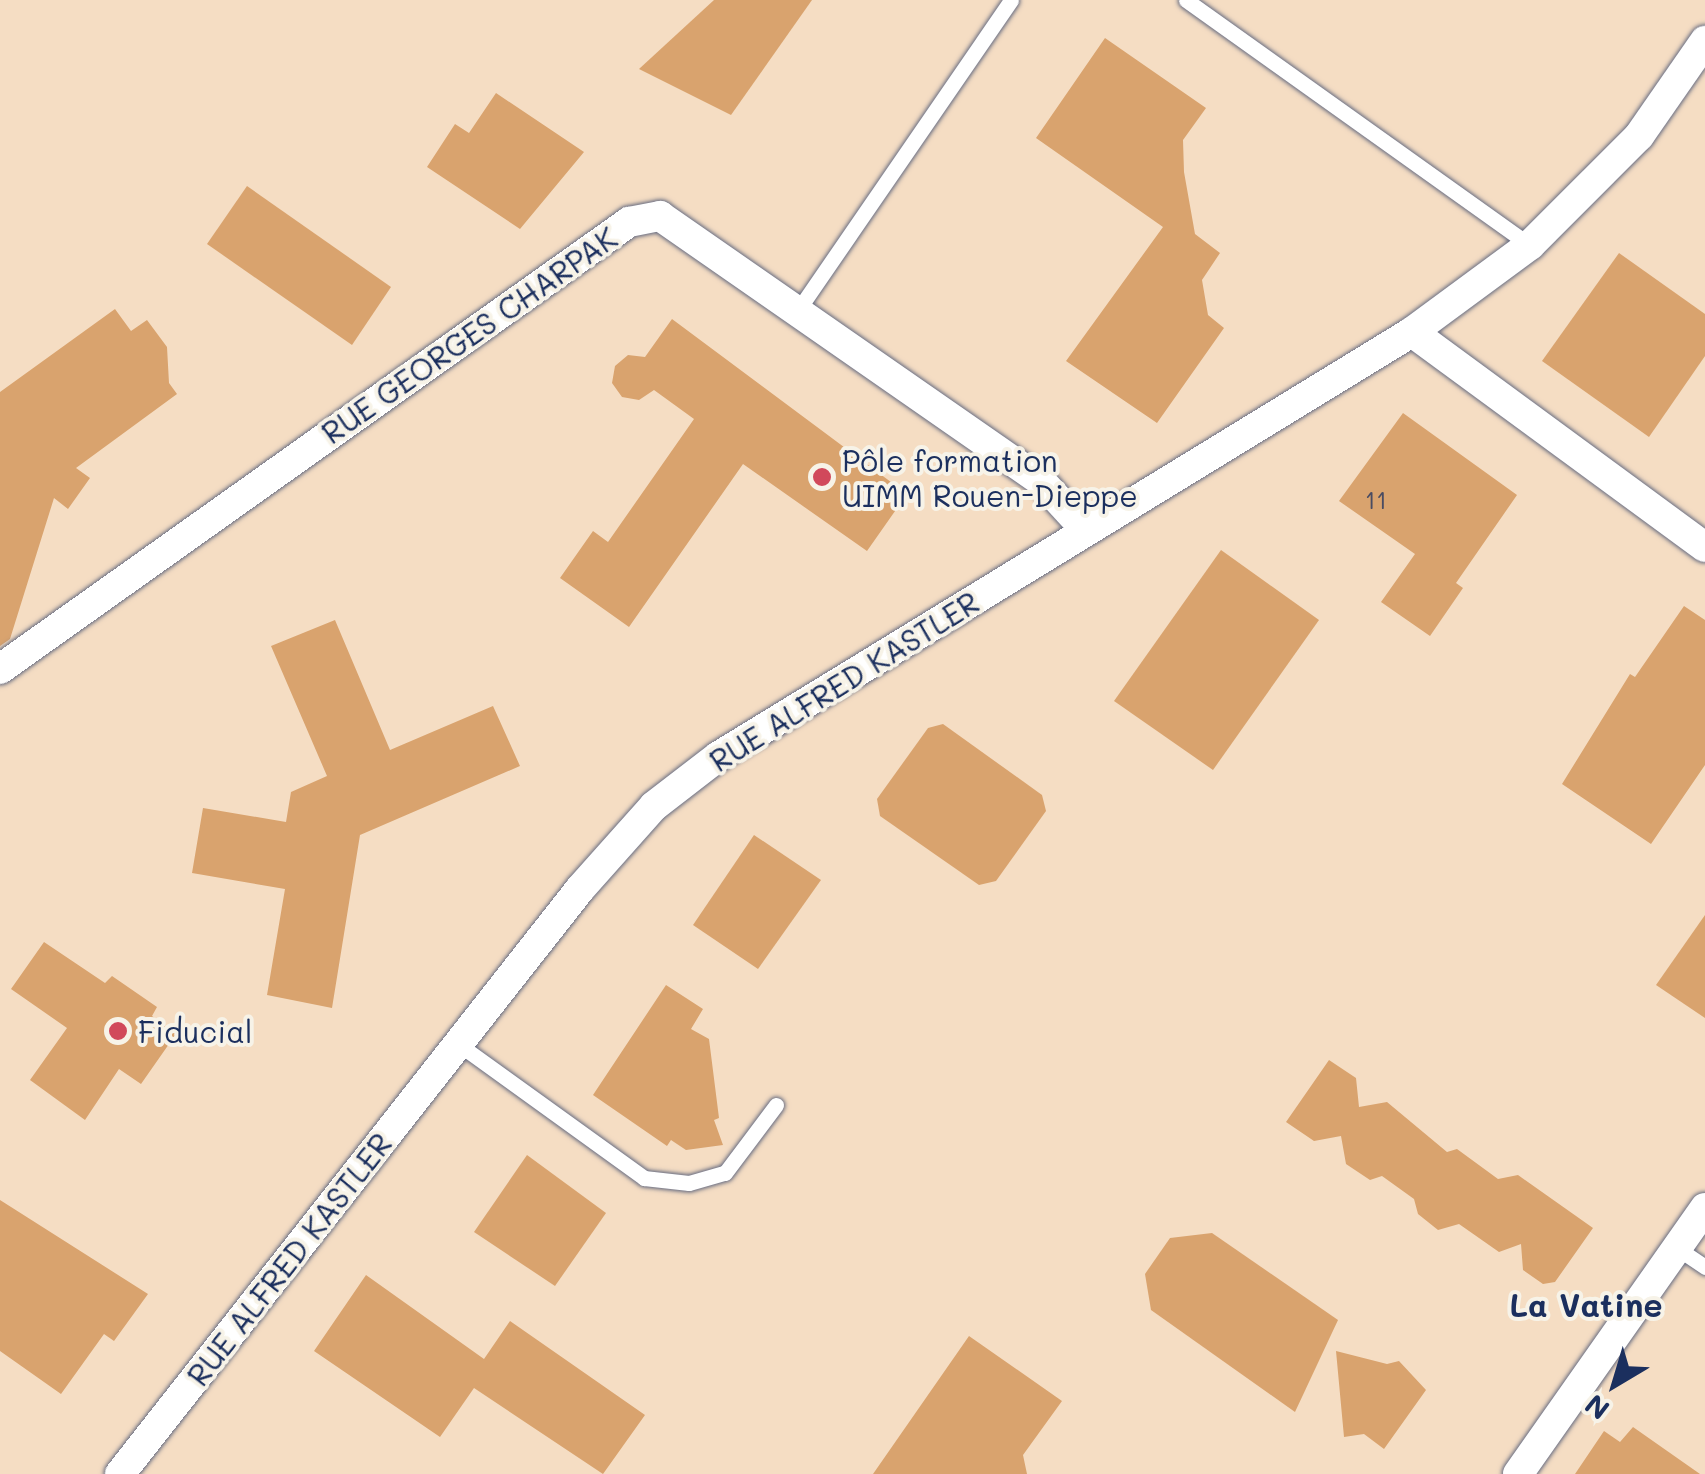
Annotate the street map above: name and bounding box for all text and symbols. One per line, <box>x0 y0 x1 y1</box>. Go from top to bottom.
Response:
street label: RUE GEORGES CHARPAK <box>314 219 624 451</box>
place label: Pôle formation UIMM Rouen-Dieppe <box>842 442 1138 512</box>
marker: Pôle formation UIMM Rouen-Dieppe <box>811 466 833 488</box>
house number: 11 <box>1365 484 1387 514</box>
street label: RUE ALFRED KASTLER <box>703 583 985 779</box>
place label: Fiducial <box>138 1013 252 1049</box>
marker: Fiducial <box>107 1020 129 1042</box>
street label: RUE ALFRED KASTLER <box>179 1125 399 1393</box>
district label: La Vatine <box>1509 1285 1663 1323</box>
north arrow <box>1565 1334 1665 1434</box>
text: N <box>1577 1387 1616 1428</box>

